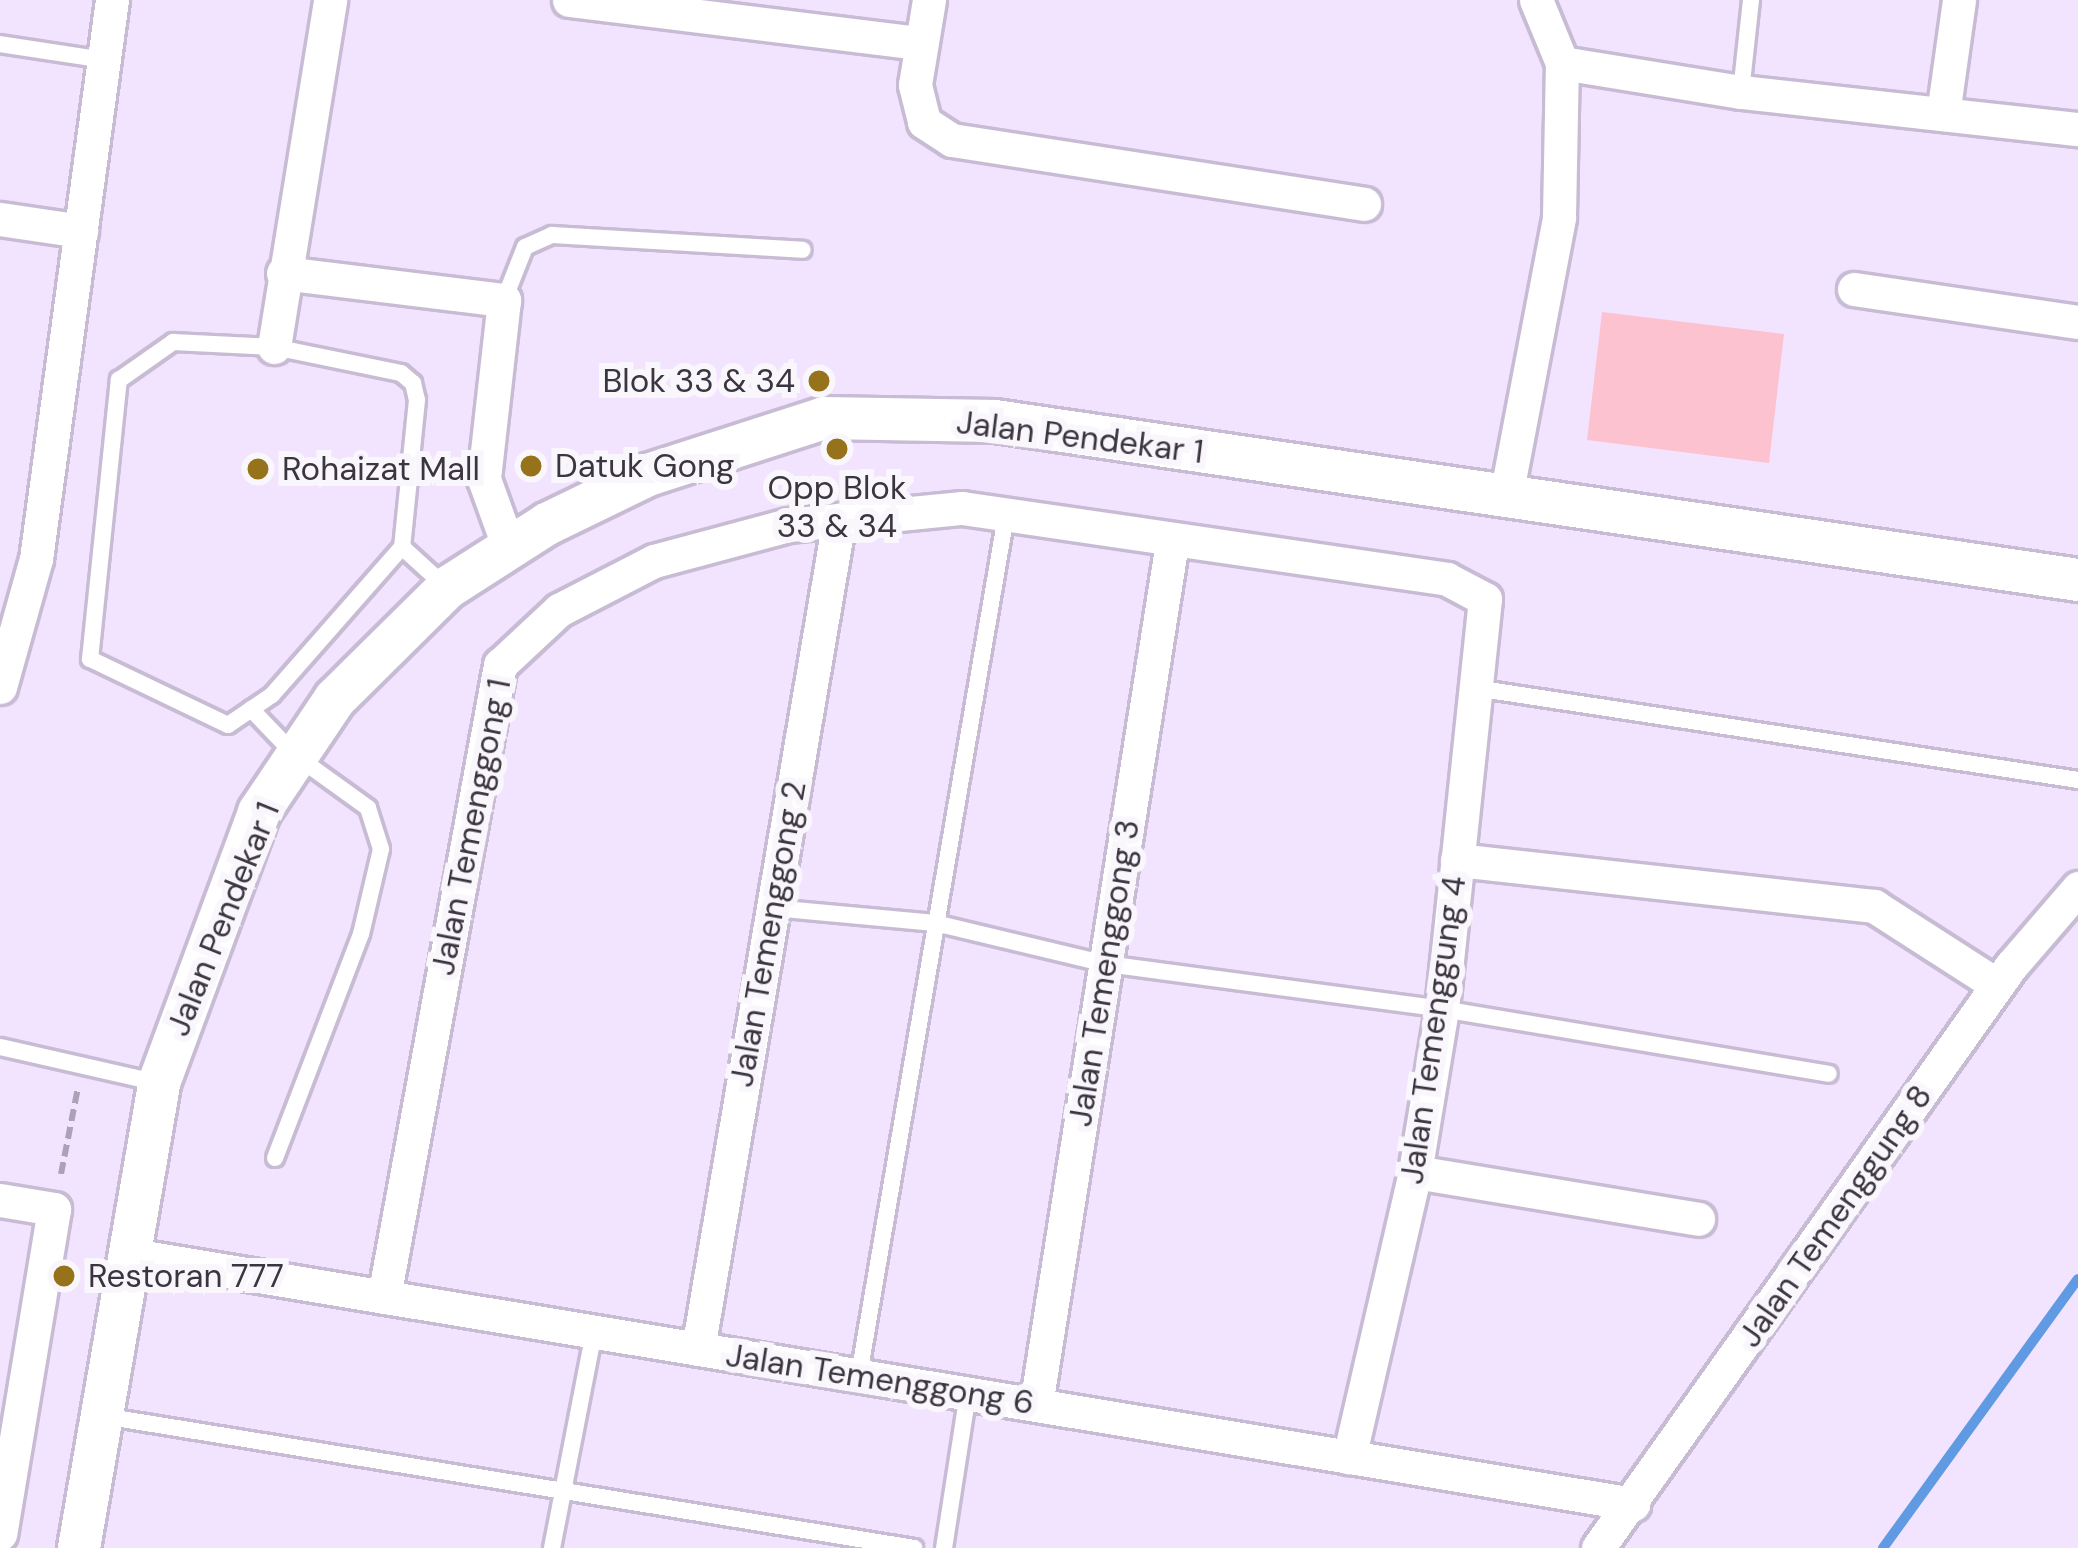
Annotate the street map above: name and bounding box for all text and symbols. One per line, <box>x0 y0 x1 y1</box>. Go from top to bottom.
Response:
place label: Blok 33 & 34 <box>602 361 795 401</box>
marker: Blok 33 & 34 <box>806 368 832 394</box>
street label: Jalan Pendekar 1 <box>954 402 1206 472</box>
marker: Opp Blok 33 & 34 <box>824 436 850 462</box>
place label: Datuk Gong <box>555 446 734 486</box>
place label: Rohaizat Mall <box>282 449 480 489</box>
marker: Datuk Gong <box>518 453 544 479</box>
marker: Rohaizat Mall <box>245 456 271 482</box>
place label: Opp Blok 33 & 34 <box>767 468 907 546</box>
street label: Jalan Temenggong 1 <box>423 675 519 979</box>
street label: Jalan Temenggong 2 <box>722 778 814 1090</box>
street label: Jalan Pendekar 1 <box>158 796 288 1042</box>
street label: Jalan Temenggong 3 <box>1060 817 1148 1129</box>
street label: Jalan Temenggung 4 <box>1392 873 1474 1187</box>
street label: Jalan Temenggung 8 <box>1730 1077 1940 1355</box>
place label: Restoran 777 <box>88 1256 284 1296</box>
marker: Restoran 777 <box>51 1263 77 1289</box>
street label: Jalan Temenggong 6 <box>723 1335 1037 1423</box>

